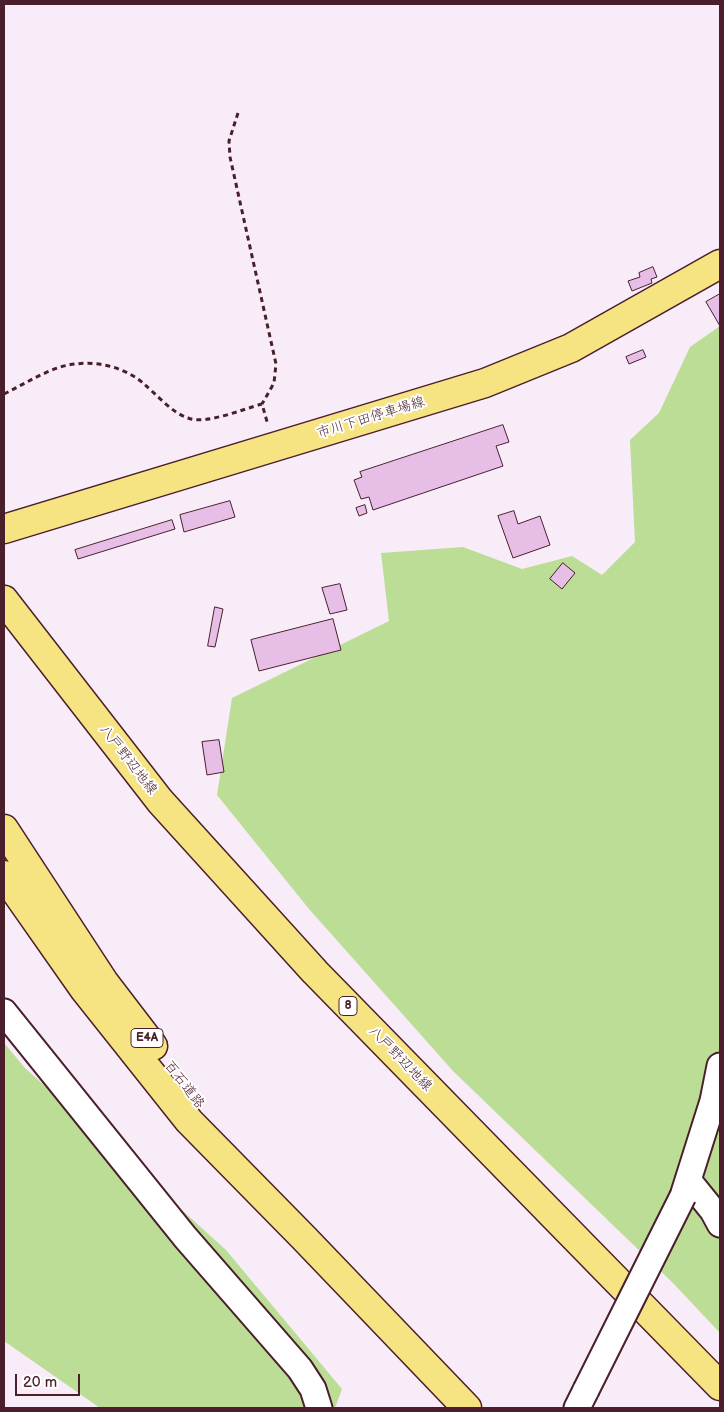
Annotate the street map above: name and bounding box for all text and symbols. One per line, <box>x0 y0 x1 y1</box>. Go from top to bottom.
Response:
street label: 市川下田停車場線 <box>315 394 427 442</box>
street label: 八戸野辺地線 <box>96 722 160 798</box>
road number: 8 <box>339 996 357 1016</box>
street label: 八戸野辺地線 <box>365 1023 435 1095</box>
road number: E4A <box>131 1028 163 1048</box>
street label: 百石道路 <box>160 1058 208 1112</box>
scale bar <box>18 1364 82 1396</box>
text: 20 m <box>23 1373 57 1392</box>

